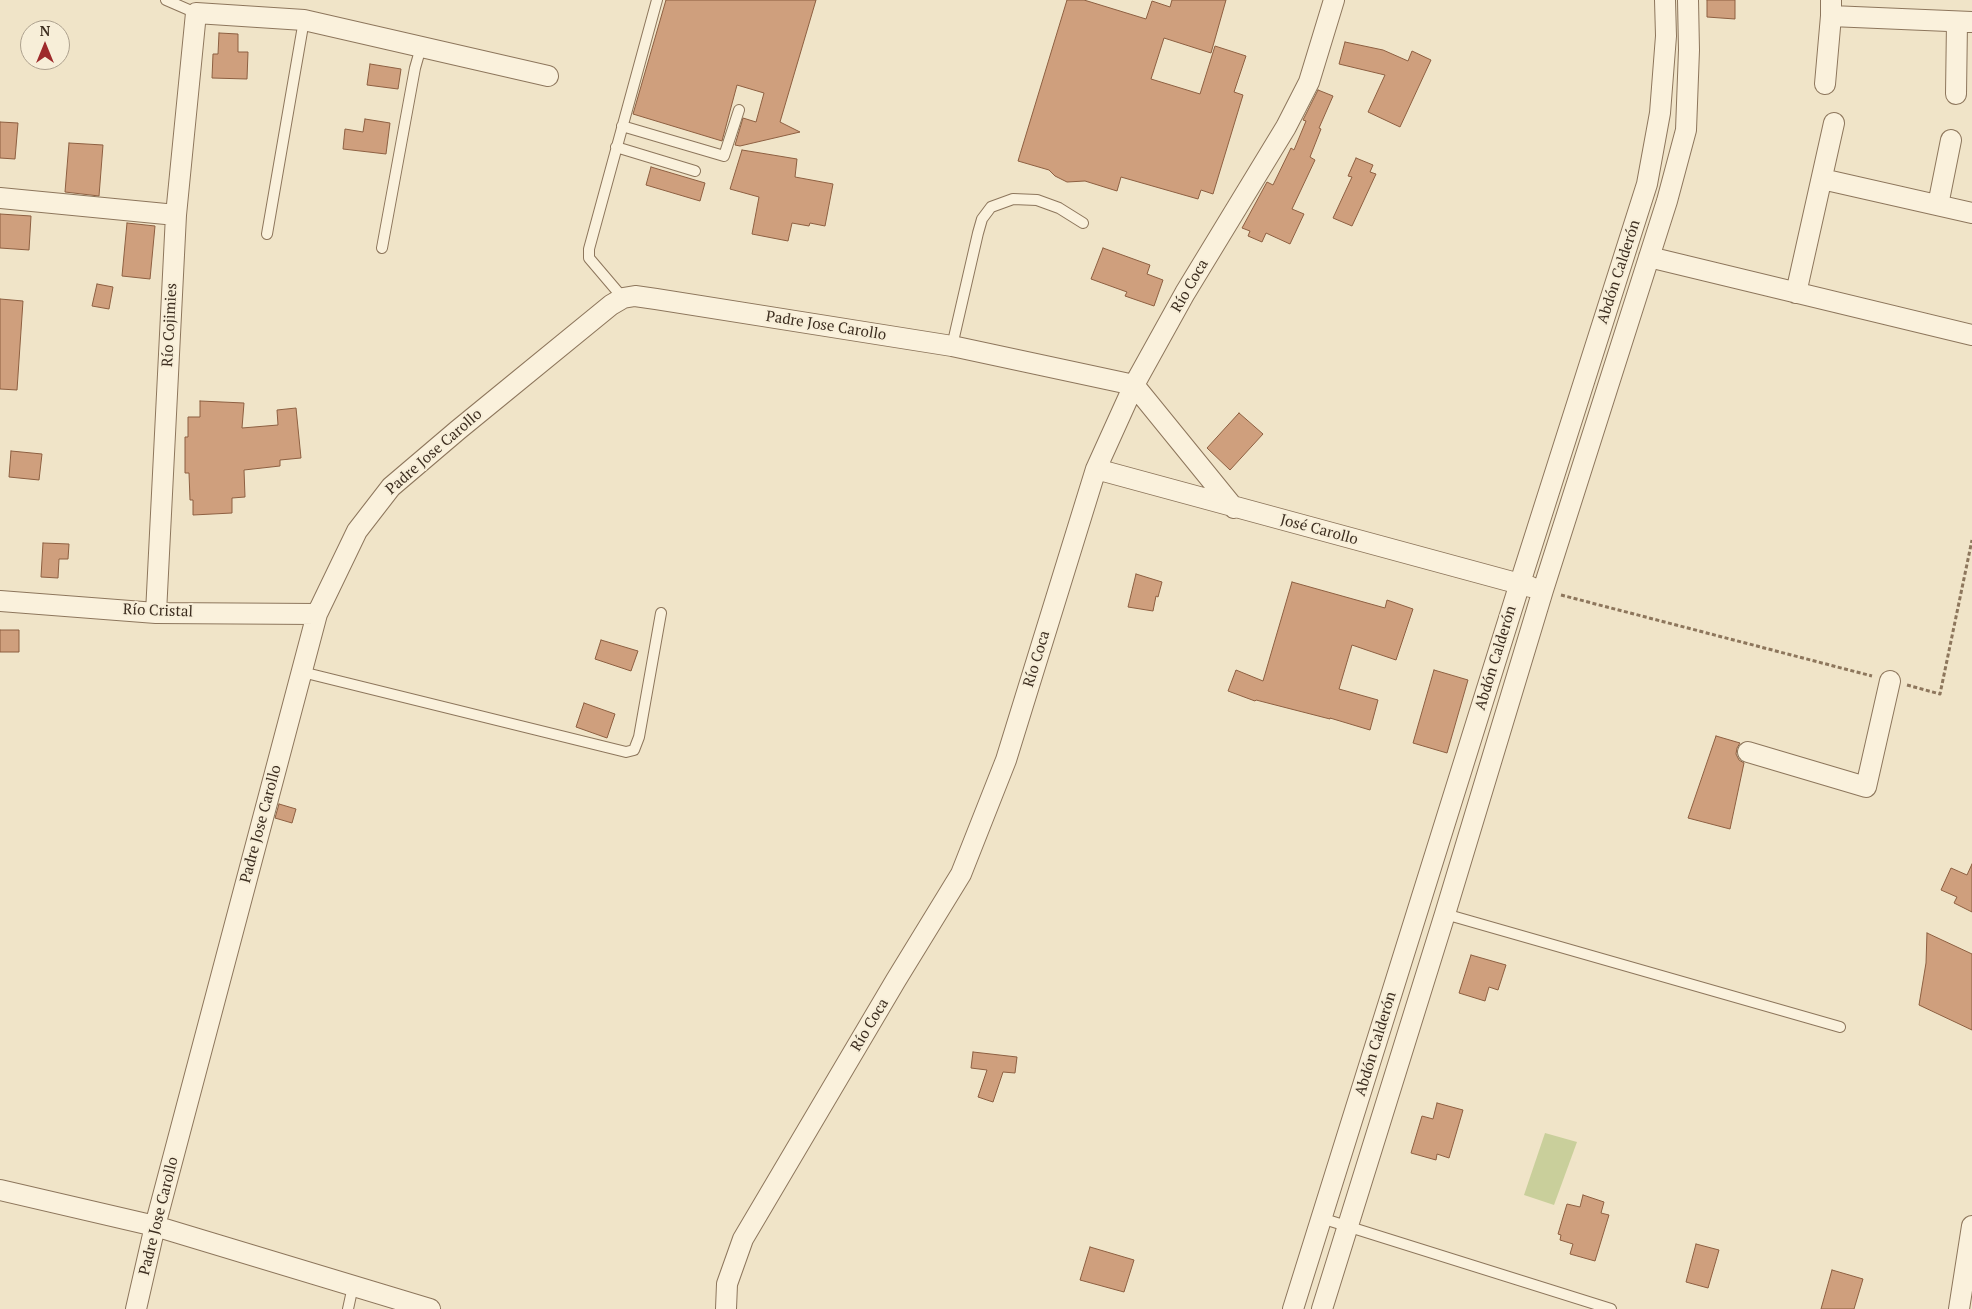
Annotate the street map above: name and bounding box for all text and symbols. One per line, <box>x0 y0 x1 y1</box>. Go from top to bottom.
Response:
north arrow <box>20 20 70 70</box>
text: N <box>40 21 50 40</box>
street label: Abdón Calderón <box>1594 218 1644 326</box>
street label: Río Coca <box>1168 256 1212 316</box>
street label: Río Cojimies <box>159 283 181 367</box>
street label: Padre Jose Carollo <box>765 308 887 344</box>
street label: Padre Jose Carollo <box>382 405 486 499</box>
street label: José Carollo <box>1278 511 1360 549</box>
street label: Río Cristal <box>123 601 193 621</box>
street label: Abdón Calderón <box>1472 604 1520 712</box>
street label: Río Coca <box>1020 629 1054 689</box>
street label: Padre Jose Carollo <box>237 763 285 885</box>
street label: Abdón Calderón <box>1352 990 1400 1098</box>
street label: Río Coca <box>847 995 893 1055</box>
street label: Padre Jose Carollo <box>136 1155 182 1277</box>

